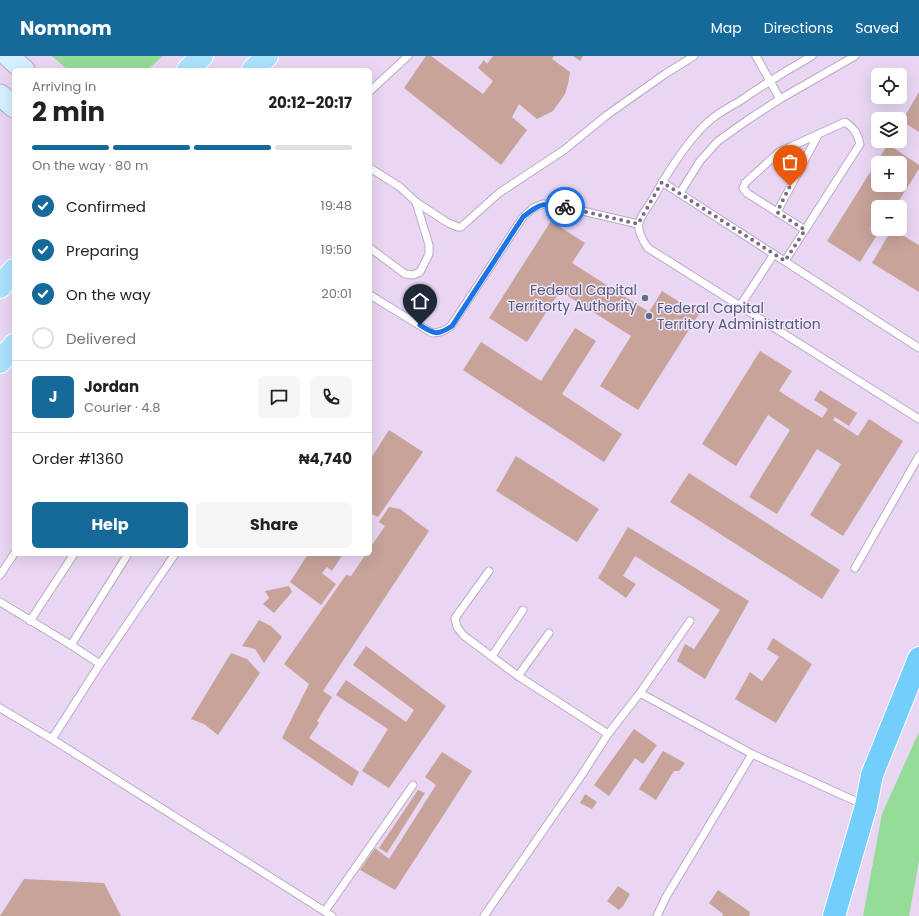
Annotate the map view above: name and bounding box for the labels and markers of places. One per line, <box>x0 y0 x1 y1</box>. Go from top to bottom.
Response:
pin <box>773 145 807 186</box>
place label: Federal Capital Territorty Authority <box>508 280 637 316</box>
pin <box>403 284 437 325</box>
marker: Federal Capital Territorty Authority <box>640 293 650 303</box>
place label: Federal Capital Territory Administration <box>657 298 821 334</box>
marker: Federal Capital Territory Administration <box>644 311 654 321</box>

